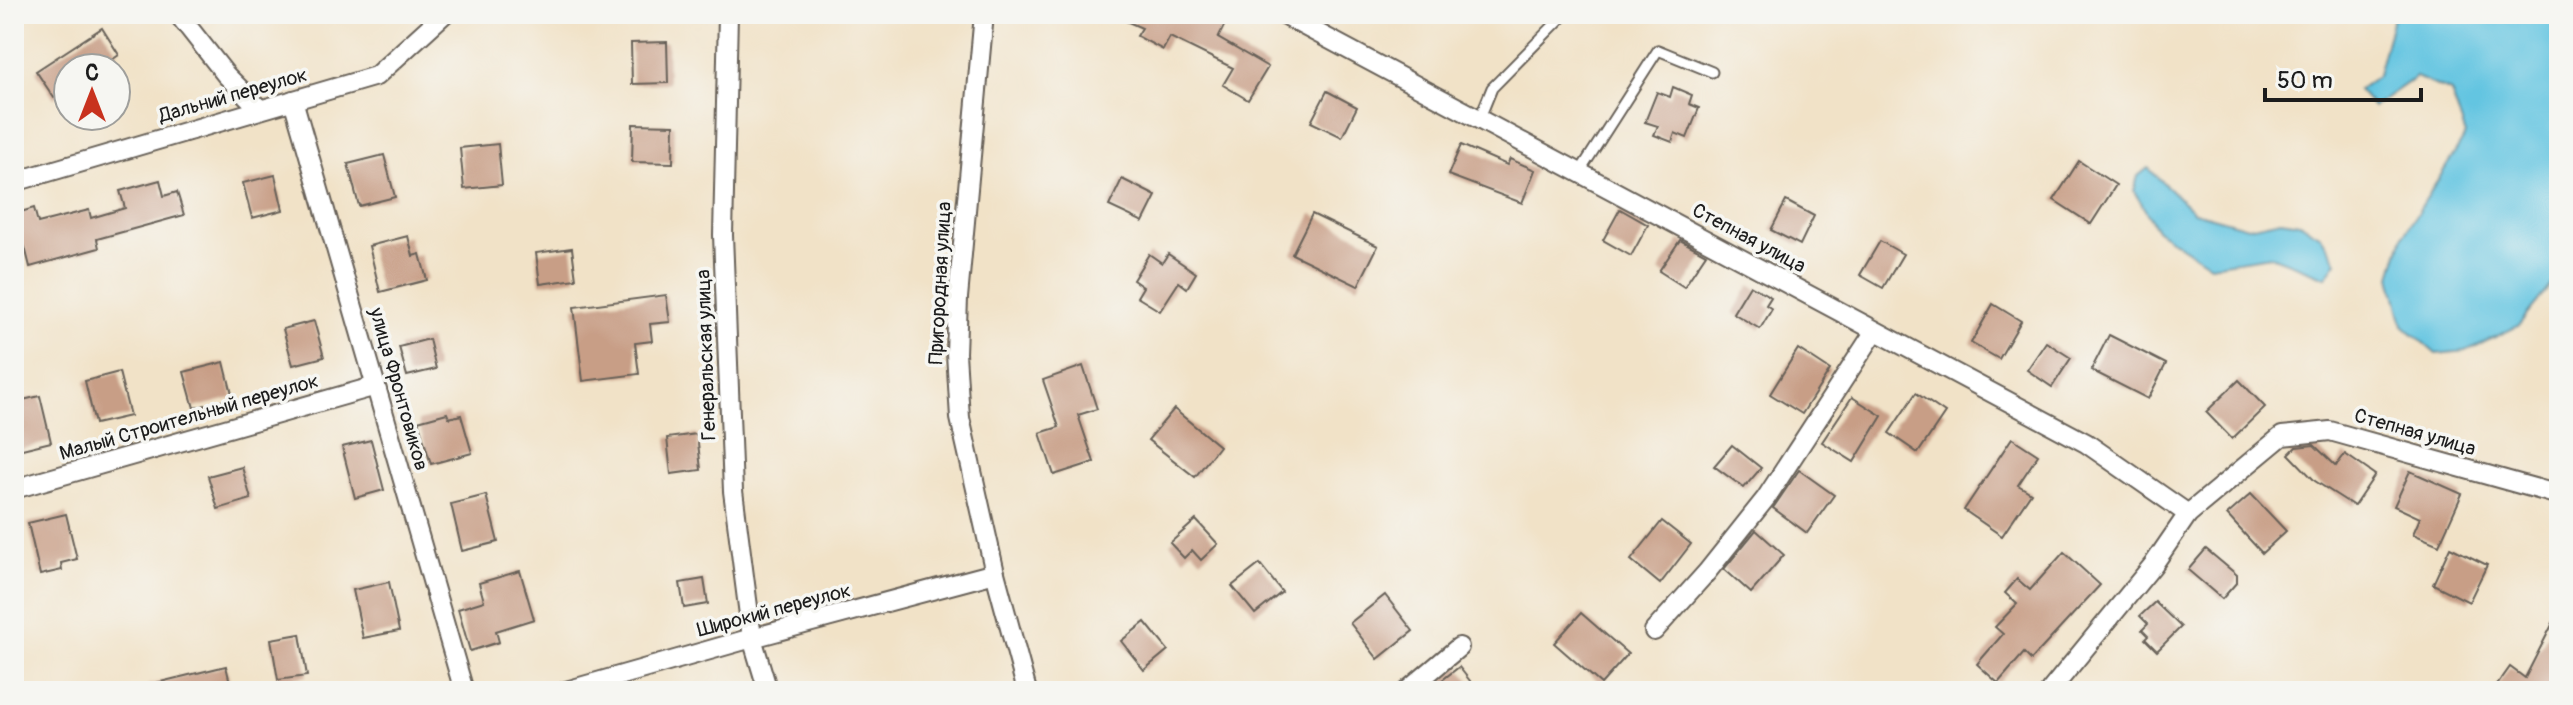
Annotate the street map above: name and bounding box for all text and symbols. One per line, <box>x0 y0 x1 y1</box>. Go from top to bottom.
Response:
north arrow <box>52 52 132 132</box>
scale bar <box>2265 52 2421 102</box>
text: С <box>85 59 99 87</box>
street label: Дальний переулок <box>155 62 310 128</box>
text: 50 m <box>2277 66 2333 95</box>
street label: Степная улица <box>1688 198 1810 278</box>
street label: Пригородная улица <box>923 201 957 365</box>
street label: Генеральская улица <box>691 269 721 441</box>
street label: улица Фронтовиков <box>364 304 434 473</box>
street label: Малый Строительный переулок <box>57 368 321 466</box>
street label: Степная улица <box>2351 403 2479 461</box>
street label: Широкий переулок <box>694 577 854 643</box>

